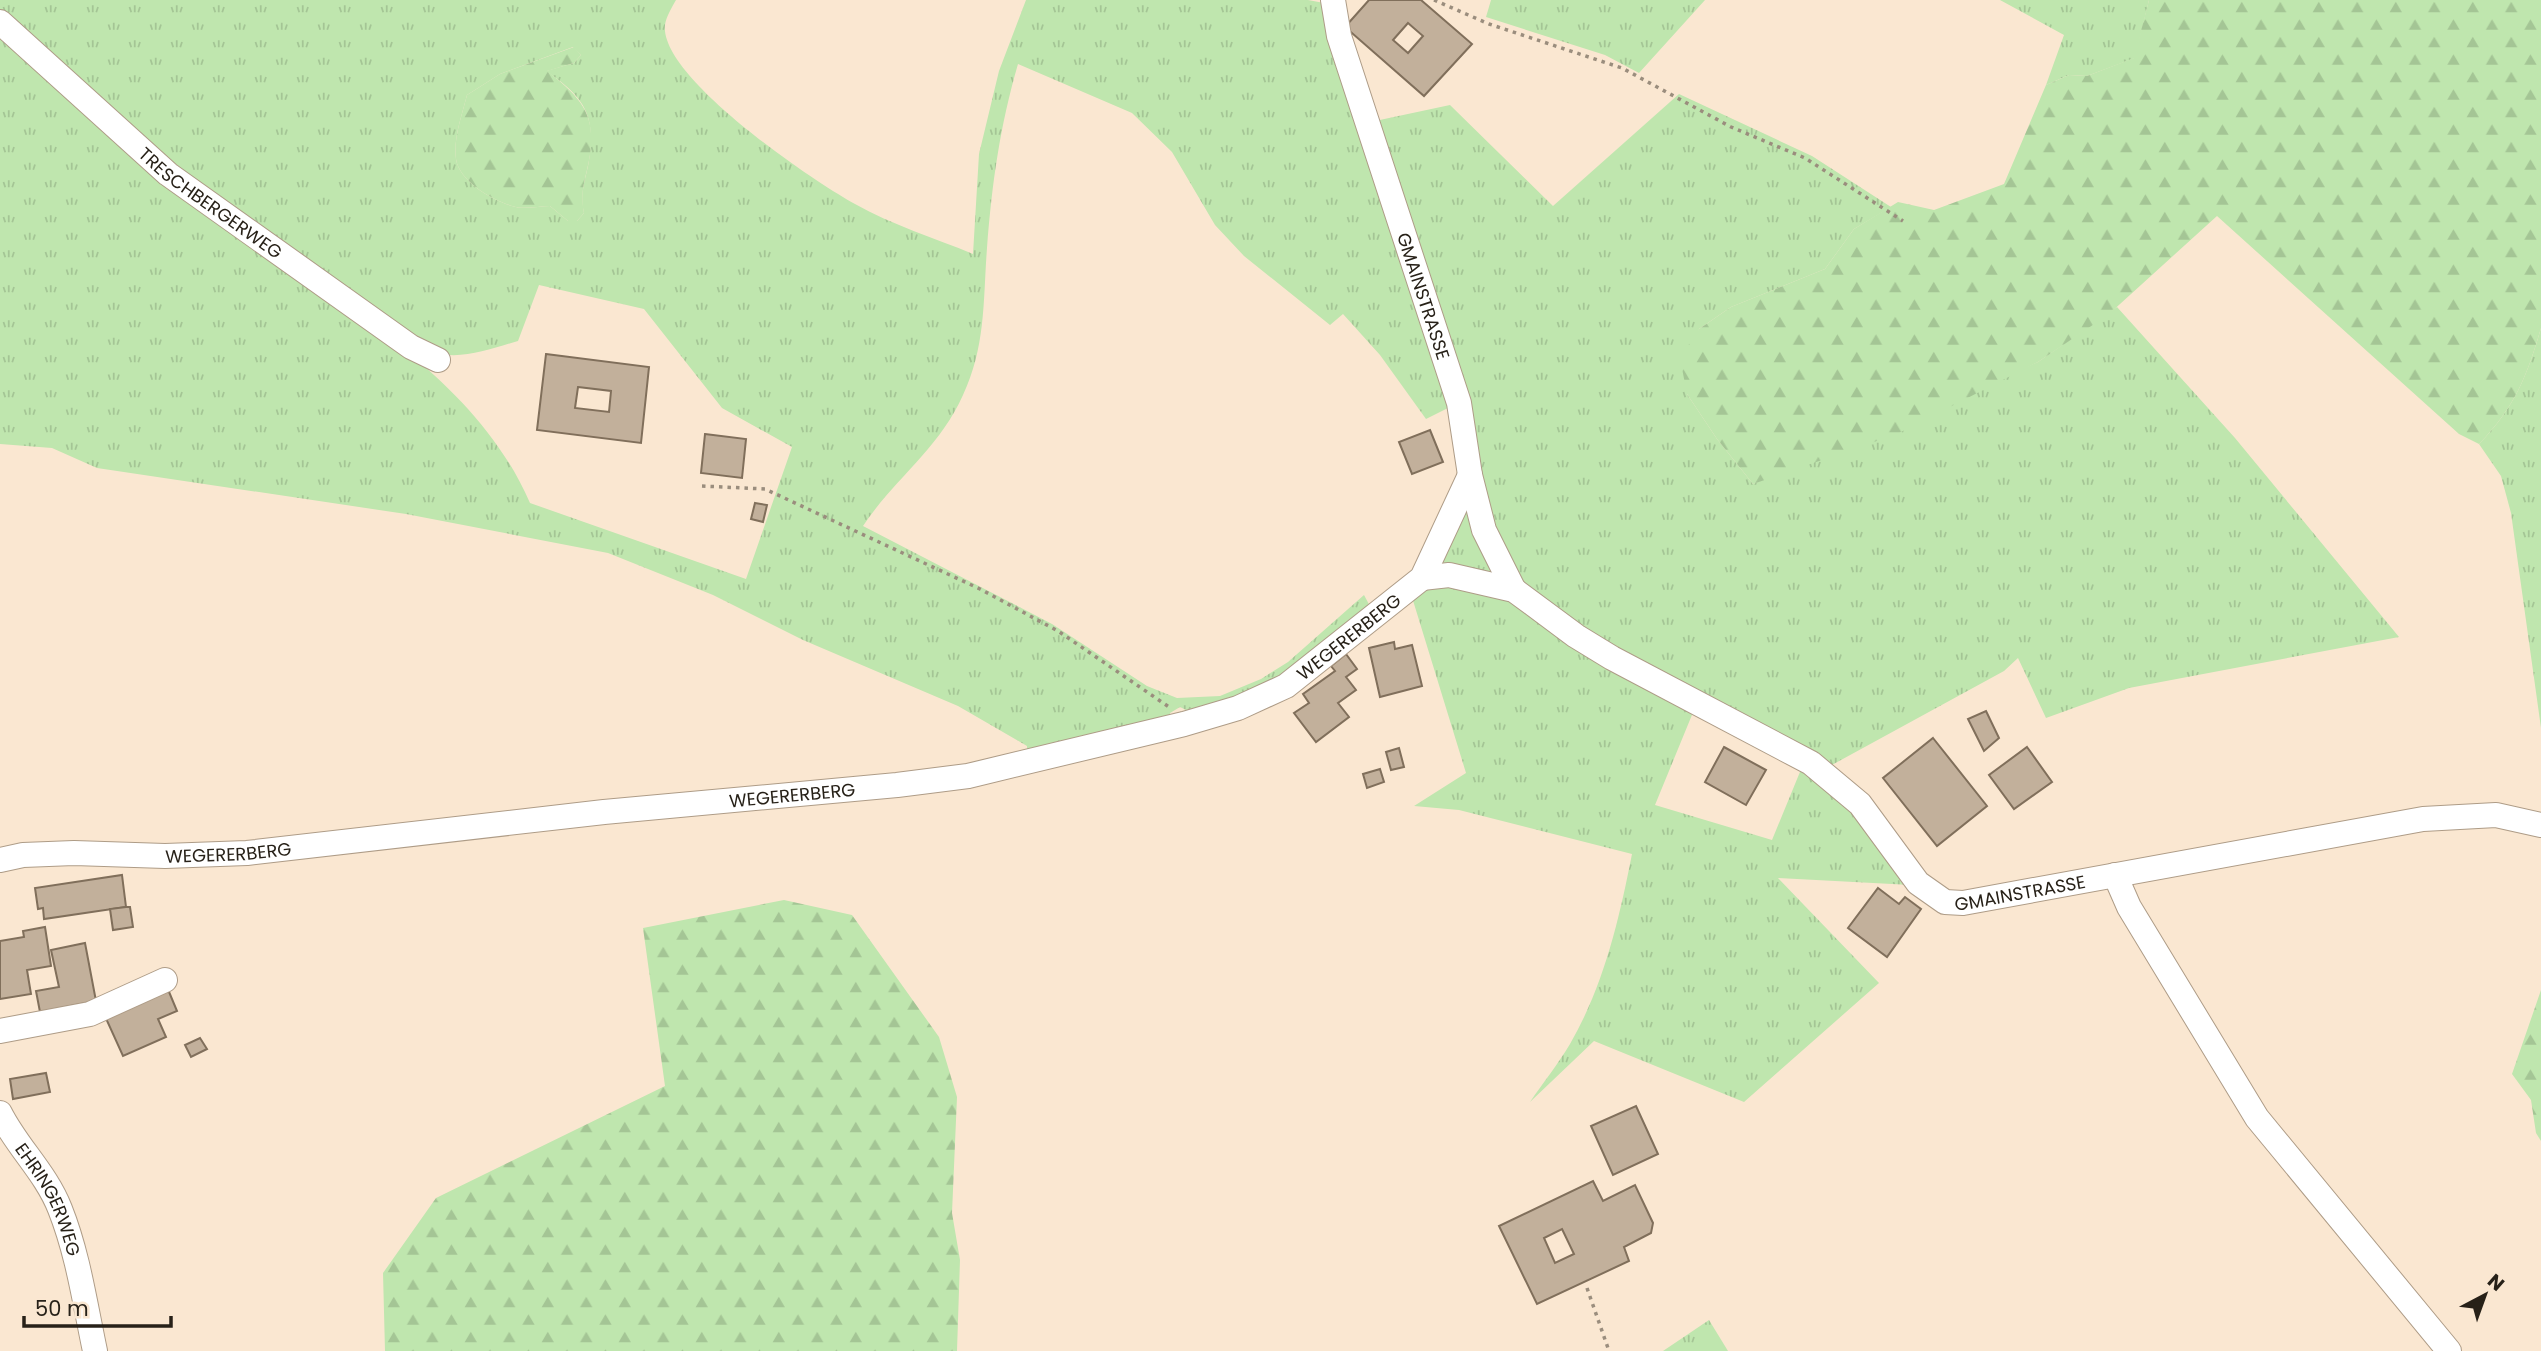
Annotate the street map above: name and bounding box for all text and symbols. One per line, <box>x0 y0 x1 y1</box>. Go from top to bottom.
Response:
street label: TRESCHBERGERWEG <box>134 141 288 264</box>
street label: GMAINSTRASSE <box>1392 229 1456 363</box>
street label: WEGERERBERG <box>1291 587 1406 685</box>
street label: WEGERERBERG <box>728 776 856 813</box>
street label: WEGERERBERG <box>165 835 293 868</box>
street label: GMAINSTRASSE <box>1954 868 2087 916</box>
street label: EHRINGERWEG <box>10 1138 87 1259</box>
north arrow <box>2450 1260 2520 1330</box>
text: N <box>2482 1268 2510 1297</box>
scale bar <box>24 1284 172 1328</box>
text: 50 m <box>35 1294 89 1323</box>

